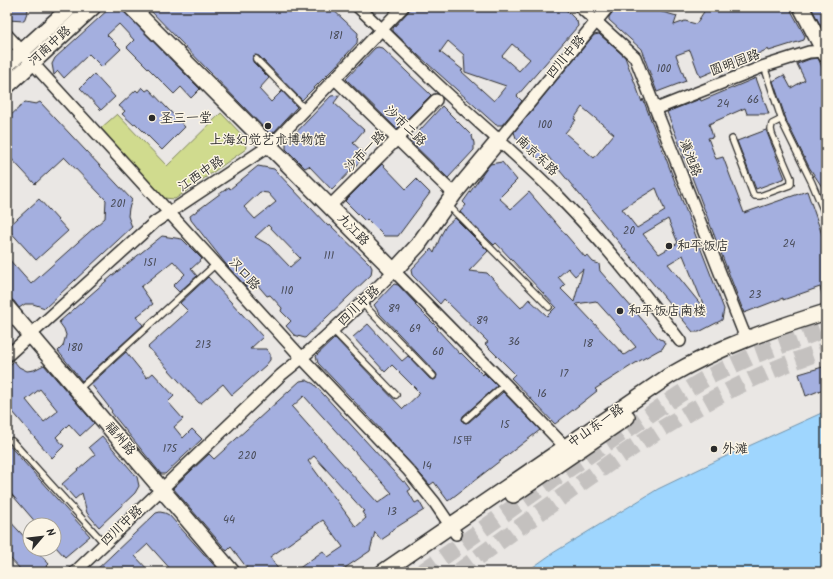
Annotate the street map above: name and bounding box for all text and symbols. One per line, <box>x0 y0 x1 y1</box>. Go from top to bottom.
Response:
street label: 河南中路 <box>24 21 76 71</box>
house number: 181 <box>329 27 343 45</box>
street label: 四川中路 <box>541 30 591 84</box>
street label: 圆明园路 <box>707 44 763 82</box>
house number: 100 <box>657 60 672 78</box>
house number: 66 <box>747 91 759 109</box>
house number: 24 <box>717 95 729 113</box>
street label: 沙市二路 <box>379 100 431 152</box>
place label: 圣三一堂 <box>160 108 212 129</box>
marker: 圣三一堂 <box>147 113 157 123</box>
house number: 100 <box>538 116 553 134</box>
marker: 上海幻觉艺术博物馆 <box>263 121 273 131</box>
street label: 沙市一路 <box>339 126 391 178</box>
place label: 上海幻觉艺术博物馆 <box>209 130 327 151</box>
street label: 南京东路 <box>511 131 563 181</box>
street label: 滇池路 <box>673 136 707 180</box>
street label: 江西中路 <box>174 151 228 197</box>
house number: 201 <box>110 195 126 213</box>
street label: 九江路 <box>332 209 374 251</box>
house number: 20 <box>623 222 635 240</box>
house number: 24 <box>783 235 795 253</box>
place label: 和平饭店 <box>677 236 729 257</box>
marker: 和平饭店 <box>664 241 674 251</box>
house number: 111 <box>324 247 334 265</box>
street label: 汉口路 <box>223 253 265 295</box>
house number: 151 <box>144 254 156 272</box>
street label: 四川中路 <box>333 280 385 332</box>
house number: 110 <box>281 282 294 300</box>
house number: 23 <box>749 286 761 304</box>
house number: 89 <box>388 300 401 318</box>
place label: 和平饭店南楼 <box>628 301 706 322</box>
marker: 和平饭店南楼 <box>615 306 625 316</box>
house number: 89 <box>476 312 489 330</box>
house number: 69 <box>409 320 421 338</box>
house number: 36 <box>508 333 520 351</box>
house number: 18 <box>583 335 593 353</box>
house number: 213 <box>195 336 211 354</box>
house number: 180 <box>67 339 83 357</box>
house number: 60 <box>432 343 444 361</box>
house number: 17 <box>560 365 569 383</box>
house number: 16 <box>537 385 547 403</box>
street label: 中山东一路 <box>563 399 629 453</box>
house number: 15 <box>500 416 511 434</box>
street label: 福州路 <box>99 417 141 461</box>
house number: 15甲 <box>453 432 473 450</box>
place label: 外滩 <box>722 439 748 460</box>
house number: 175 <box>163 440 178 458</box>
marker: 外滩 <box>709 444 719 454</box>
house number: 220 <box>238 447 257 465</box>
house number: 14 <box>422 457 432 475</box>
street label: 四川中路 <box>96 500 148 552</box>
house number: 13 <box>387 503 397 521</box>
house number: 44 <box>223 511 235 529</box>
north arrow <box>22 517 62 557</box>
text: N <box>40 525 60 540</box>

